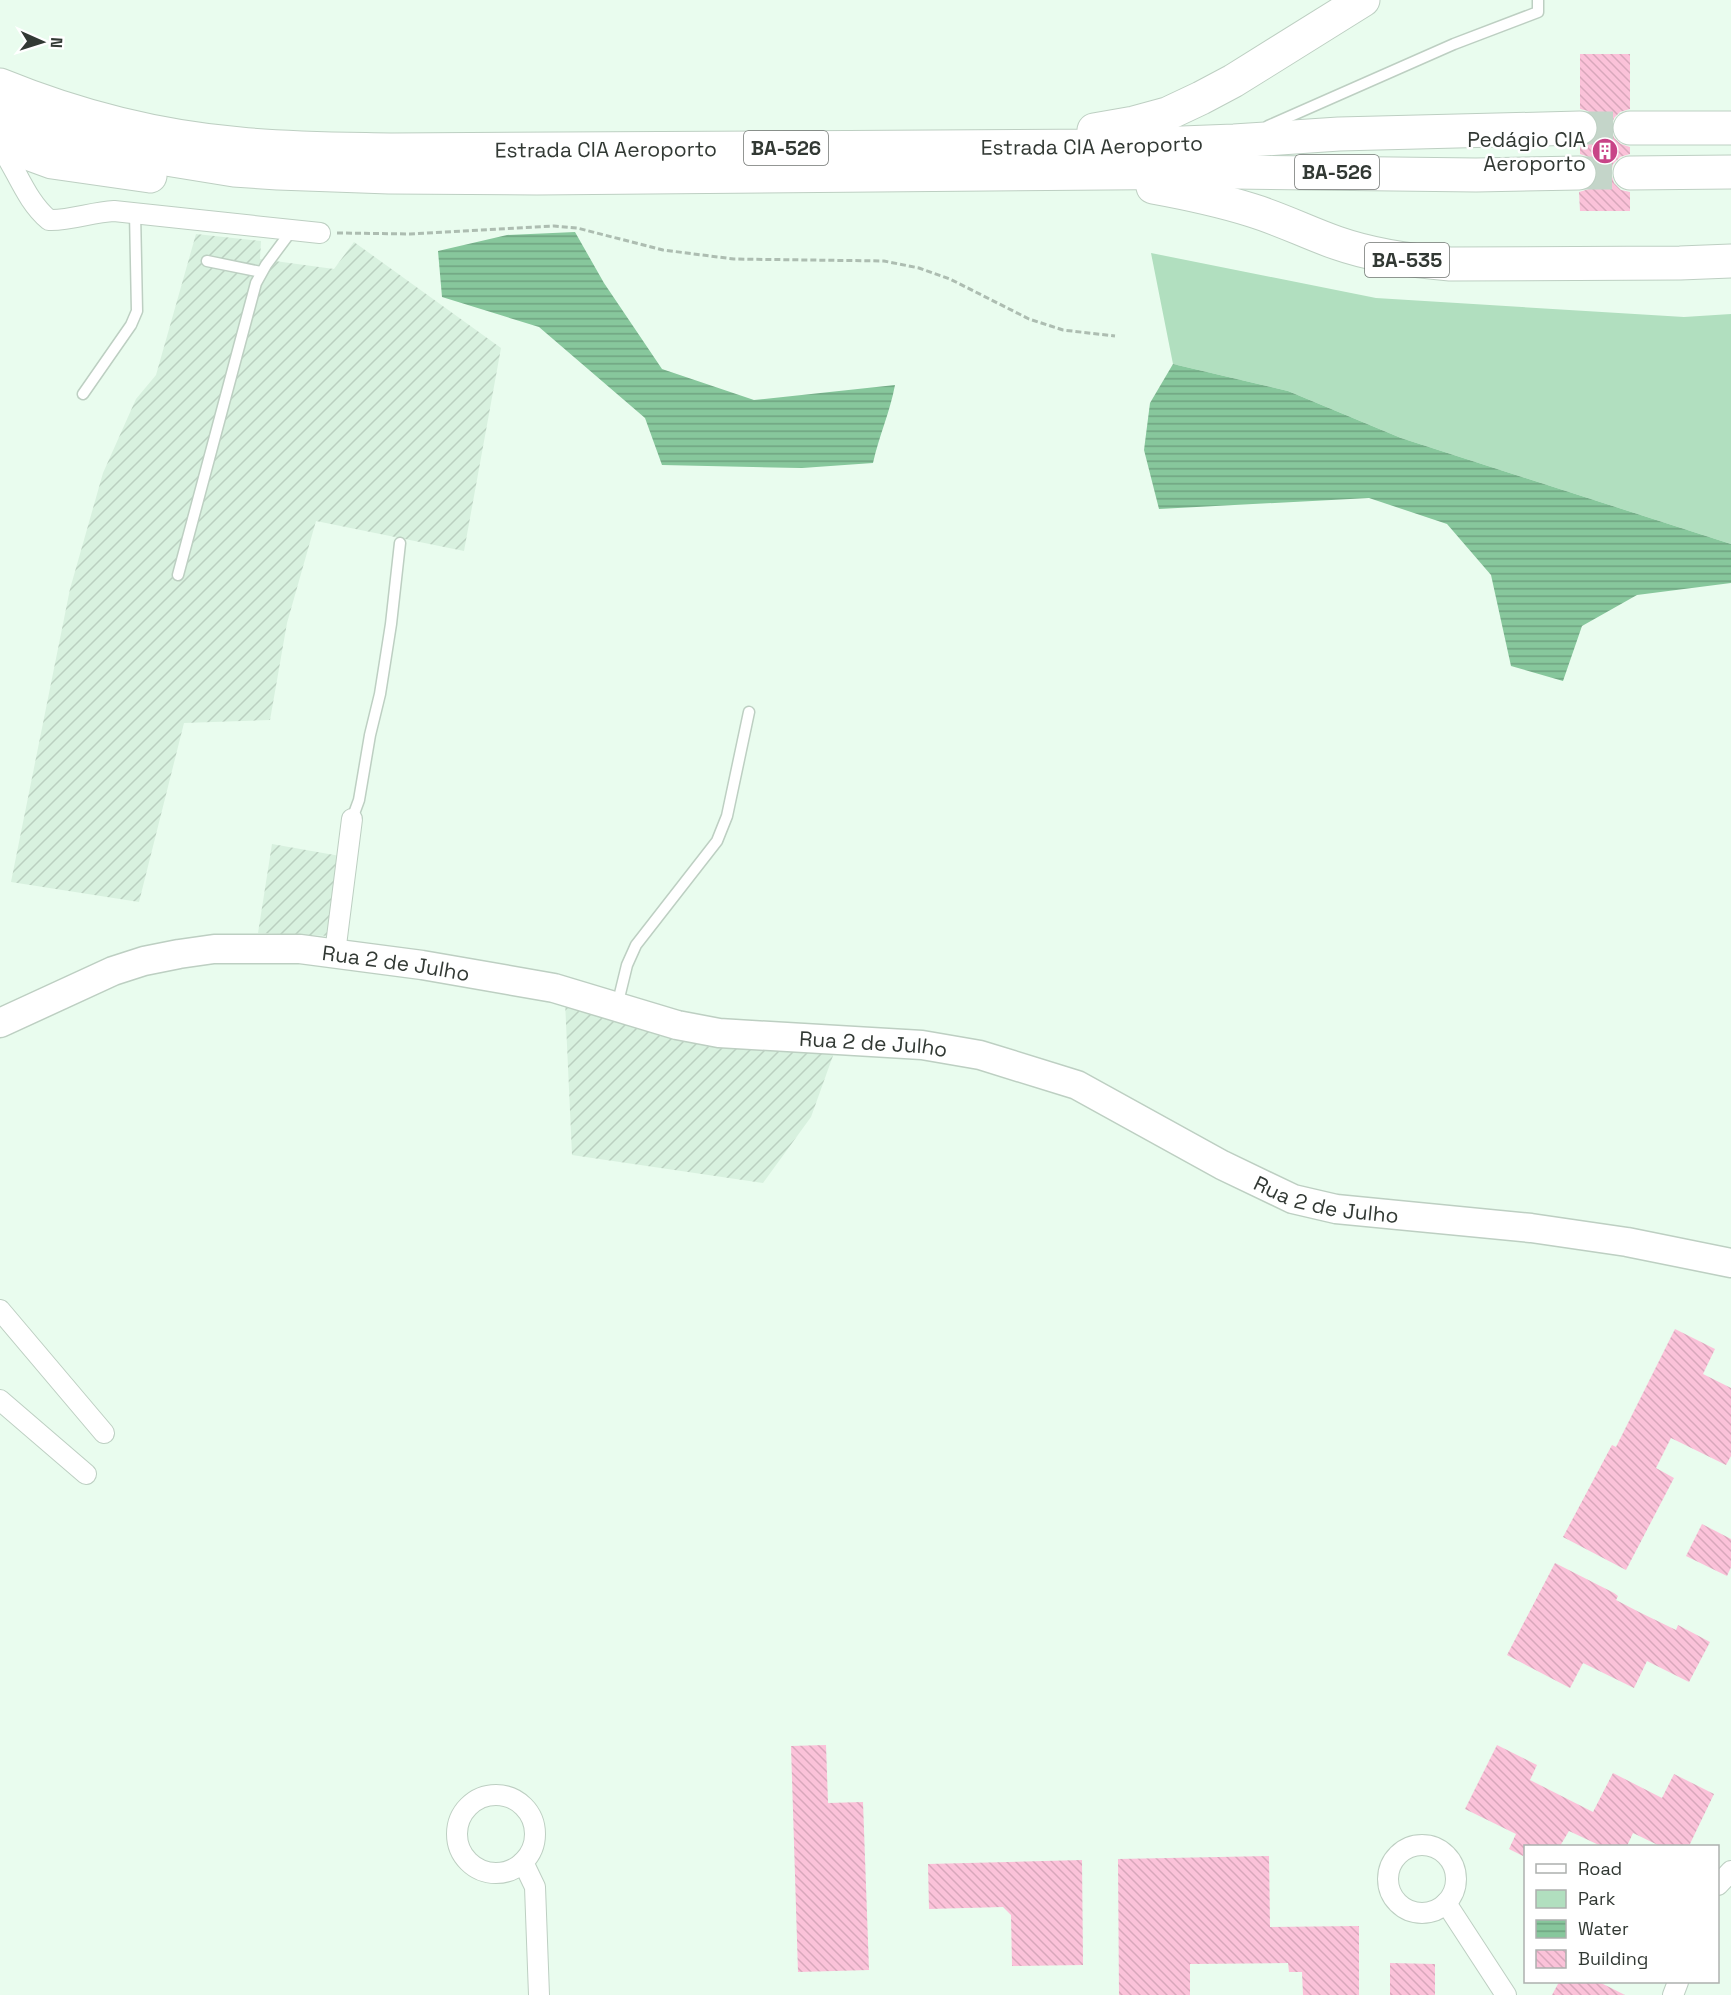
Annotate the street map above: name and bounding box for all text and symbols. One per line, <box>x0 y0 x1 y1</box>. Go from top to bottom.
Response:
north arrow <box>12 12 72 72</box>
text: N <box>46 37 67 49</box>
place label: Pedágio CIA Aeroporto <box>1467 126 1586 177</box>
street label: Estrada CIA Aeroporto <box>981 129 1203 160</box>
road number: BA-526 <box>744 131 828 165</box>
street label: Estrada CIA Aeroporto <box>495 135 717 163</box>
building icon: Pedágio CIA Aeroporto <box>1590 136 1620 166</box>
road number: BA-526 <box>1295 155 1379 189</box>
road number: BA-535 <box>1365 243 1449 277</box>
street label: Rua 2 de Julho <box>321 939 472 987</box>
street label: Rua 2 de Julho <box>798 1024 950 1063</box>
street label: Rua 2 de Julho <box>1250 1169 1400 1229</box>
legend <box>1524 1845 1719 1983</box>
text: Road <box>1578 1857 1622 1880</box>
text: Park <box>1578 1887 1616 1910</box>
text: Water <box>1578 1917 1629 1940</box>
text: Building <box>1578 1947 1648 1970</box>

